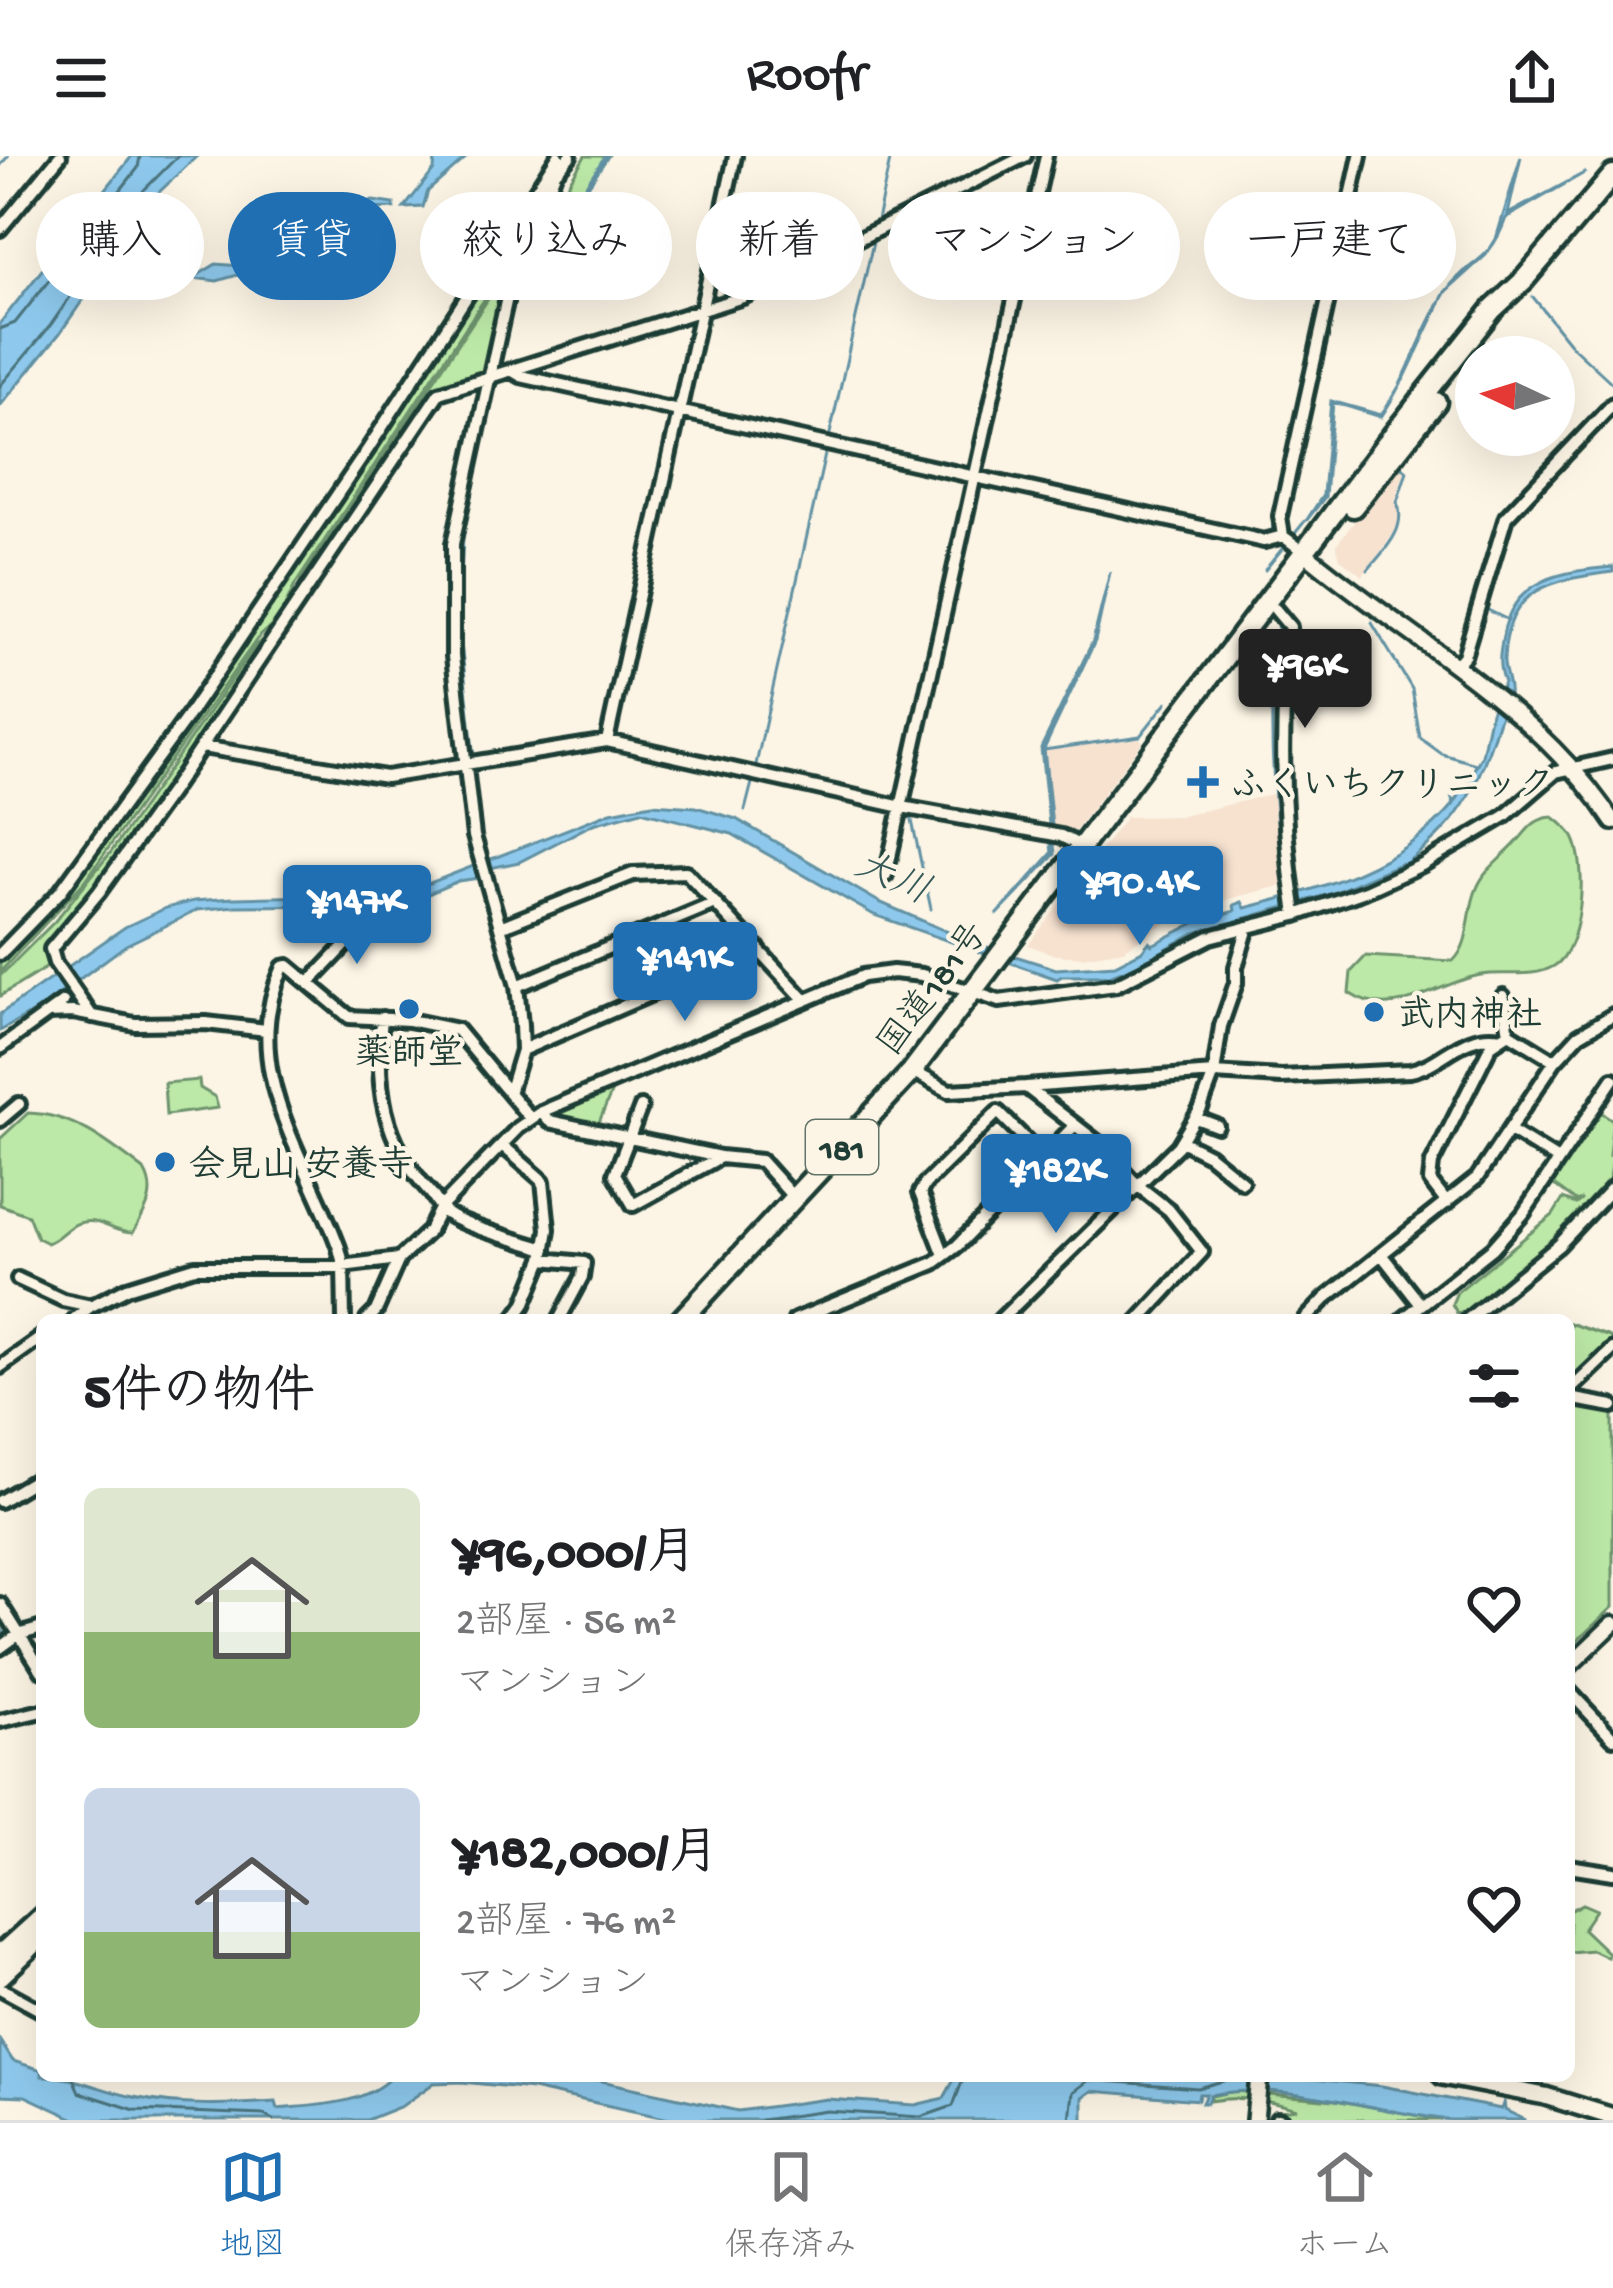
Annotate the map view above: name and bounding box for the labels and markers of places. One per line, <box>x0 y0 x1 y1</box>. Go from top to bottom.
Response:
pin: ¥96K <box>1234 629 1376 731</box>
marker: ふくいちクリニック <box>1187 766 1219 798</box>
place label: ふくいちクリニック <box>1230 767 1554 810</box>
pin: ¥90.4K <box>1042 846 1238 948</box>
pin: ¥147K <box>273 865 441 967</box>
pin: ¥141K <box>601 922 769 1024</box>
place label: 武内神社 <box>1398 995 1542 1040</box>
marker: 薬師堂 <box>396 996 422 1022</box>
marker: 武内神社 <box>1361 999 1387 1025</box>
place label: 薬師堂 <box>355 1033 463 1078</box>
pin: ¥182K <box>972 1134 1140 1236</box>
place label: 会見山 安養寺 <box>189 1145 414 1190</box>
marker: 会見山 安養寺 <box>152 1149 178 1175</box>

